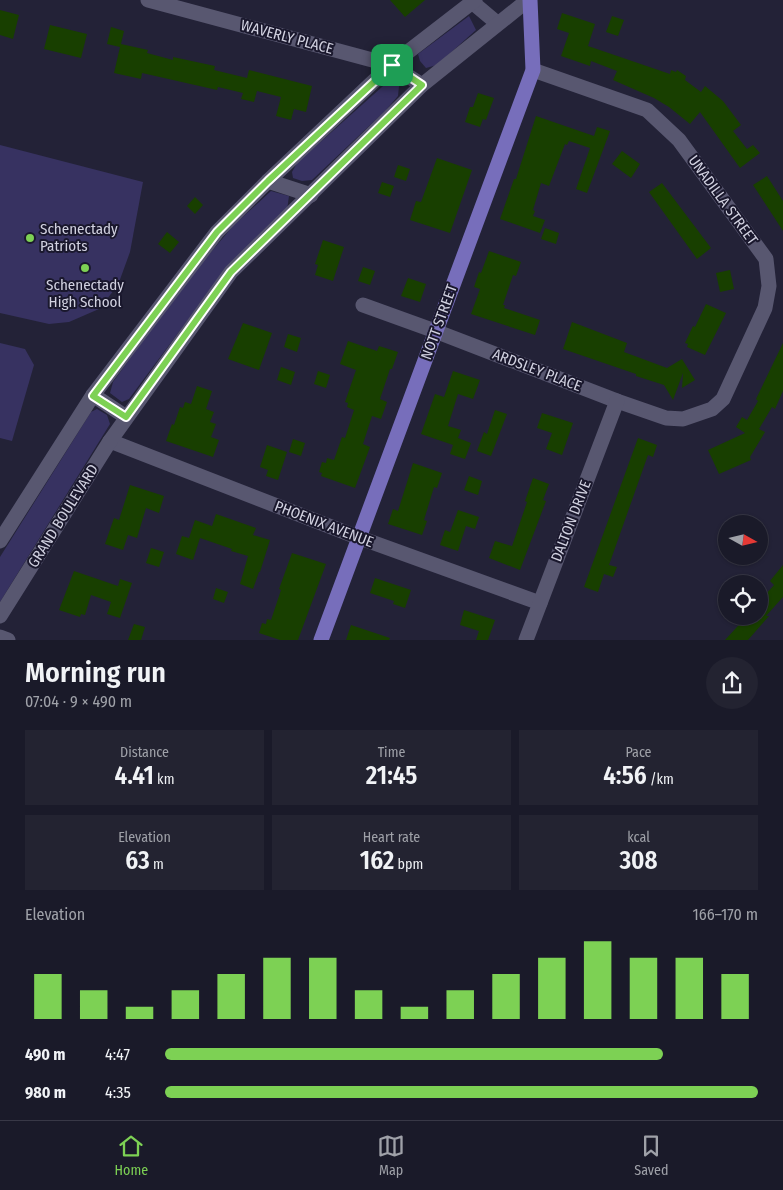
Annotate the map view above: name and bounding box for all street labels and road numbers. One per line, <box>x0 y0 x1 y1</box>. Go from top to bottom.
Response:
street label: WAVERLY PLACE <box>239 16 335 58</box>
street label: UNADILLA STREET <box>684 152 762 248</box>
street label: NOTT STREET <box>417 282 461 362</box>
street label: ARDSLEY PLACE <box>490 345 584 395</box>
street label: GRAND BOULEVARD <box>24 461 102 571</box>
street label: DALTON DRIVE <box>547 478 595 564</box>
street label: PHOENIX AVENUE <box>272 497 376 551</box>

